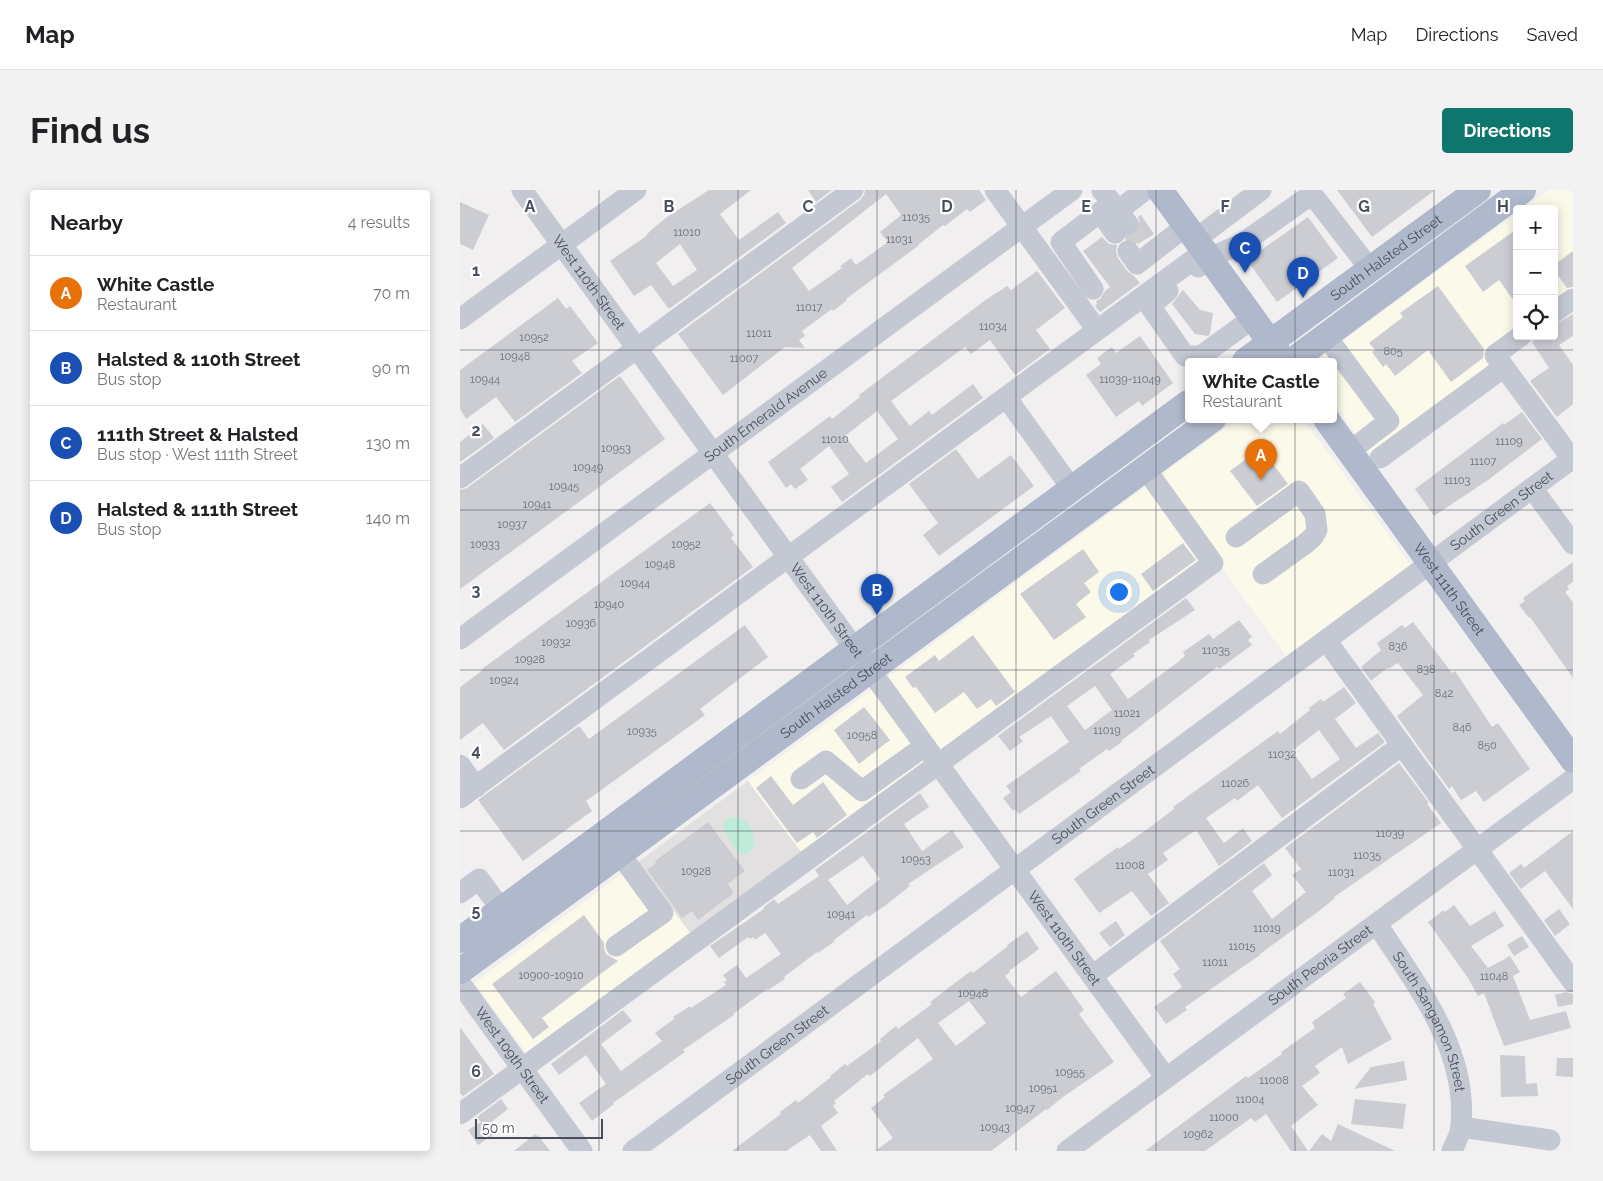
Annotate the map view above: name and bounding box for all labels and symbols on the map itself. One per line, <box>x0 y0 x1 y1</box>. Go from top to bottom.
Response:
text: A <box>525 197 536 216</box>
text: B <box>664 197 675 216</box>
text: C <box>803 197 814 216</box>
text: D <box>941 197 953 216</box>
text: E <box>1081 197 1091 216</box>
text: F <box>1220 197 1230 216</box>
text: G <box>1358 197 1370 216</box>
text: H <box>1497 197 1509 216</box>
house number: 11035 <box>902 211 930 224</box>
street label: South Halsted Street <box>1327 211 1445 304</box>
house number: 11010 <box>673 226 701 239</box>
street label: West 110th Street <box>549 232 629 333</box>
pin: C <box>1229 232 1261 273</box>
house number: 11031 <box>886 233 913 246</box>
pin: D <box>1287 257 1319 298</box>
text: 1 <box>472 261 480 280</box>
house number: 11017 <box>796 301 822 314</box>
house number: 11034 <box>979 320 1007 333</box>
house number: 11011 <box>746 327 772 340</box>
house number: 10952 <box>519 331 549 344</box>
house number: 805 <box>1383 345 1403 358</box>
house number: 10948 <box>500 350 530 363</box>
house number: 11007 <box>730 352 758 365</box>
street label: South Emerald Avenue <box>701 364 830 465</box>
house number: 10944 <box>470 373 500 386</box>
house number: 11039-11049 <box>1099 373 1161 386</box>
text: 2 <box>471 421 481 440</box>
house number: 11010 <box>821 433 849 446</box>
house number: 11109 <box>1495 435 1523 448</box>
pin: A <box>1245 439 1277 480</box>
house number: 10953 <box>601 442 631 455</box>
house number: 11107 <box>1470 455 1496 468</box>
house number: 10949 <box>573 461 603 474</box>
street label: South Green Street <box>1447 467 1556 554</box>
house number: 11103 <box>1444 474 1470 487</box>
house number: 10945 <box>549 480 579 493</box>
house number: 10941 <box>523 498 552 511</box>
house number: 10937 <box>497 518 527 531</box>
house number: 10933 <box>470 538 500 551</box>
house number: 10952 <box>671 538 701 551</box>
street label: West 111th Street <box>1410 540 1488 639</box>
house number: 10948 <box>645 558 675 571</box>
street label: West 110th Street <box>787 560 866 661</box>
pin: B <box>861 574 893 615</box>
house number: 10944 <box>620 577 650 590</box>
your location <box>1106 579 1132 605</box>
text: 3 <box>472 581 481 600</box>
house number: 10940 <box>594 598 625 611</box>
house number: 10936 <box>566 617 597 630</box>
house number: 10932 <box>541 636 571 649</box>
house number: 836 <box>1388 640 1408 653</box>
house number: 11035 <box>1202 644 1230 657</box>
street label: South Halsted Street <box>777 649 895 742</box>
house number: 10928 <box>515 653 545 666</box>
house number: 838 <box>1417 663 1435 676</box>
house number: 10924 <box>489 674 519 687</box>
house number: 842 <box>1435 687 1453 700</box>
house number: 11021 <box>1114 707 1141 720</box>
house number: 846 <box>1452 721 1472 734</box>
house number: 11019 <box>1093 724 1121 737</box>
house number: 10935 <box>627 725 657 738</box>
house number: 10958 <box>847 729 877 742</box>
house number: 850 <box>1477 739 1497 752</box>
text: 4 <box>471 741 481 760</box>
house number: 11032 <box>1268 748 1296 761</box>
street label: South Green Street <box>1049 761 1158 848</box>
house number: 11026 <box>1221 777 1250 790</box>
house number: 11039 <box>1376 827 1404 840</box>
house number: 11035 <box>1353 849 1381 862</box>
house number: 10953 <box>901 853 931 866</box>
house number: 11008 <box>1115 859 1145 872</box>
house number: 10928 <box>681 865 711 878</box>
house number: 11031 <box>1328 866 1355 879</box>
street label: West 110th Street <box>1025 888 1104 989</box>
text: 5 <box>472 901 481 920</box>
house number: 10941 <box>827 908 856 921</box>
street label: South Peoria Street <box>1265 921 1375 1008</box>
house number: 11019 <box>1253 922 1281 935</box>
house number: 11015 <box>1229 940 1255 953</box>
street label: South Sangamon Street <box>1389 949 1468 1093</box>
house number: 11011 <box>1202 956 1228 969</box>
house number: 10900-10910 <box>518 969 584 982</box>
house number: 11048 <box>1480 970 1508 983</box>
house number: 10948 <box>958 987 988 1000</box>
street label: South Green Street <box>723 1002 832 1088</box>
street label: West 109th Street <box>472 1004 553 1107</box>
text: 6 <box>471 1062 481 1081</box>
house number: 10955 <box>1055 1066 1085 1079</box>
house number: 11008 <box>1259 1074 1289 1087</box>
house number: 10951 <box>1029 1082 1058 1095</box>
house number: 11004 <box>1236 1093 1264 1106</box>
house number: 10947 <box>1005 1102 1035 1115</box>
house number: 11000 <box>1209 1111 1239 1124</box>
scale bar <box>475 1116 602 1139</box>
house number: 10943 <box>980 1121 1010 1134</box>
house number: 10962 <box>1183 1128 1213 1141</box>

